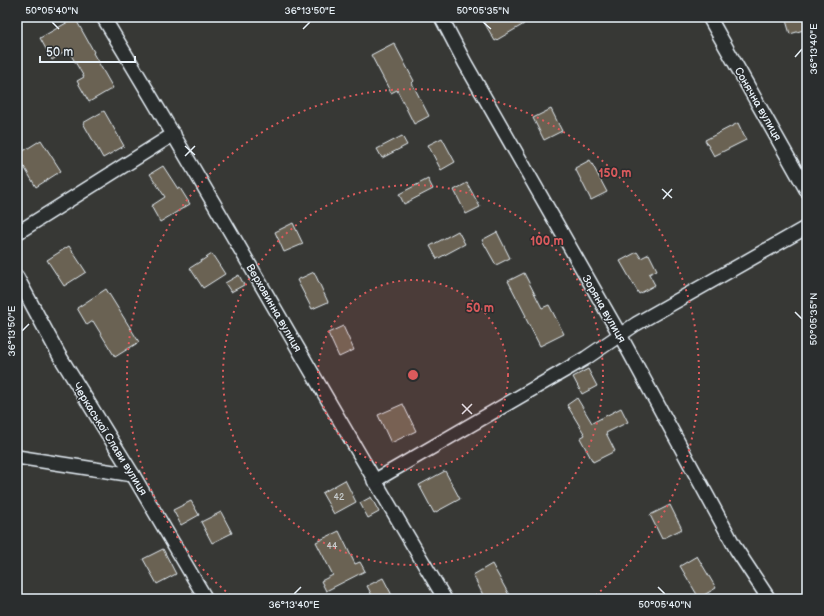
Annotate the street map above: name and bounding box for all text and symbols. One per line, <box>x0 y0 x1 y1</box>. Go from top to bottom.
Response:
text: 50°05'40"N <box>25 5 79 17</box>
text: 36°13'50"E <box>285 5 336 17</box>
text: 50°05'35"N <box>456 5 510 17</box>
text: 36°13'40"E <box>808 23 820 75</box>
scale bar <box>40 38 135 64</box>
text: 50 m <box>46 45 73 60</box>
street label: Сонячна вулиця <box>732 65 784 143</box>
text: 150 m <box>599 166 631 181</box>
text: 100 m <box>530 234 564 249</box>
street label: Верховинна вулиця <box>244 262 304 354</box>
street label: Зоряна вулиця <box>579 273 629 345</box>
text: 50°05'35"N <box>808 292 820 346</box>
text: 50 m <box>466 301 494 316</box>
text: 36°13'50"E <box>6 305 18 356</box>
centre of rings <box>406 368 420 382</box>
street label: Черкаської Слави вулиця <box>70 380 150 498</box>
house number: 42 <box>334 492 345 503</box>
house number: 44 <box>327 541 338 552</box>
text: 36°13'40"E <box>268 599 320 611</box>
text: 50°05'40"N <box>638 599 692 611</box>

